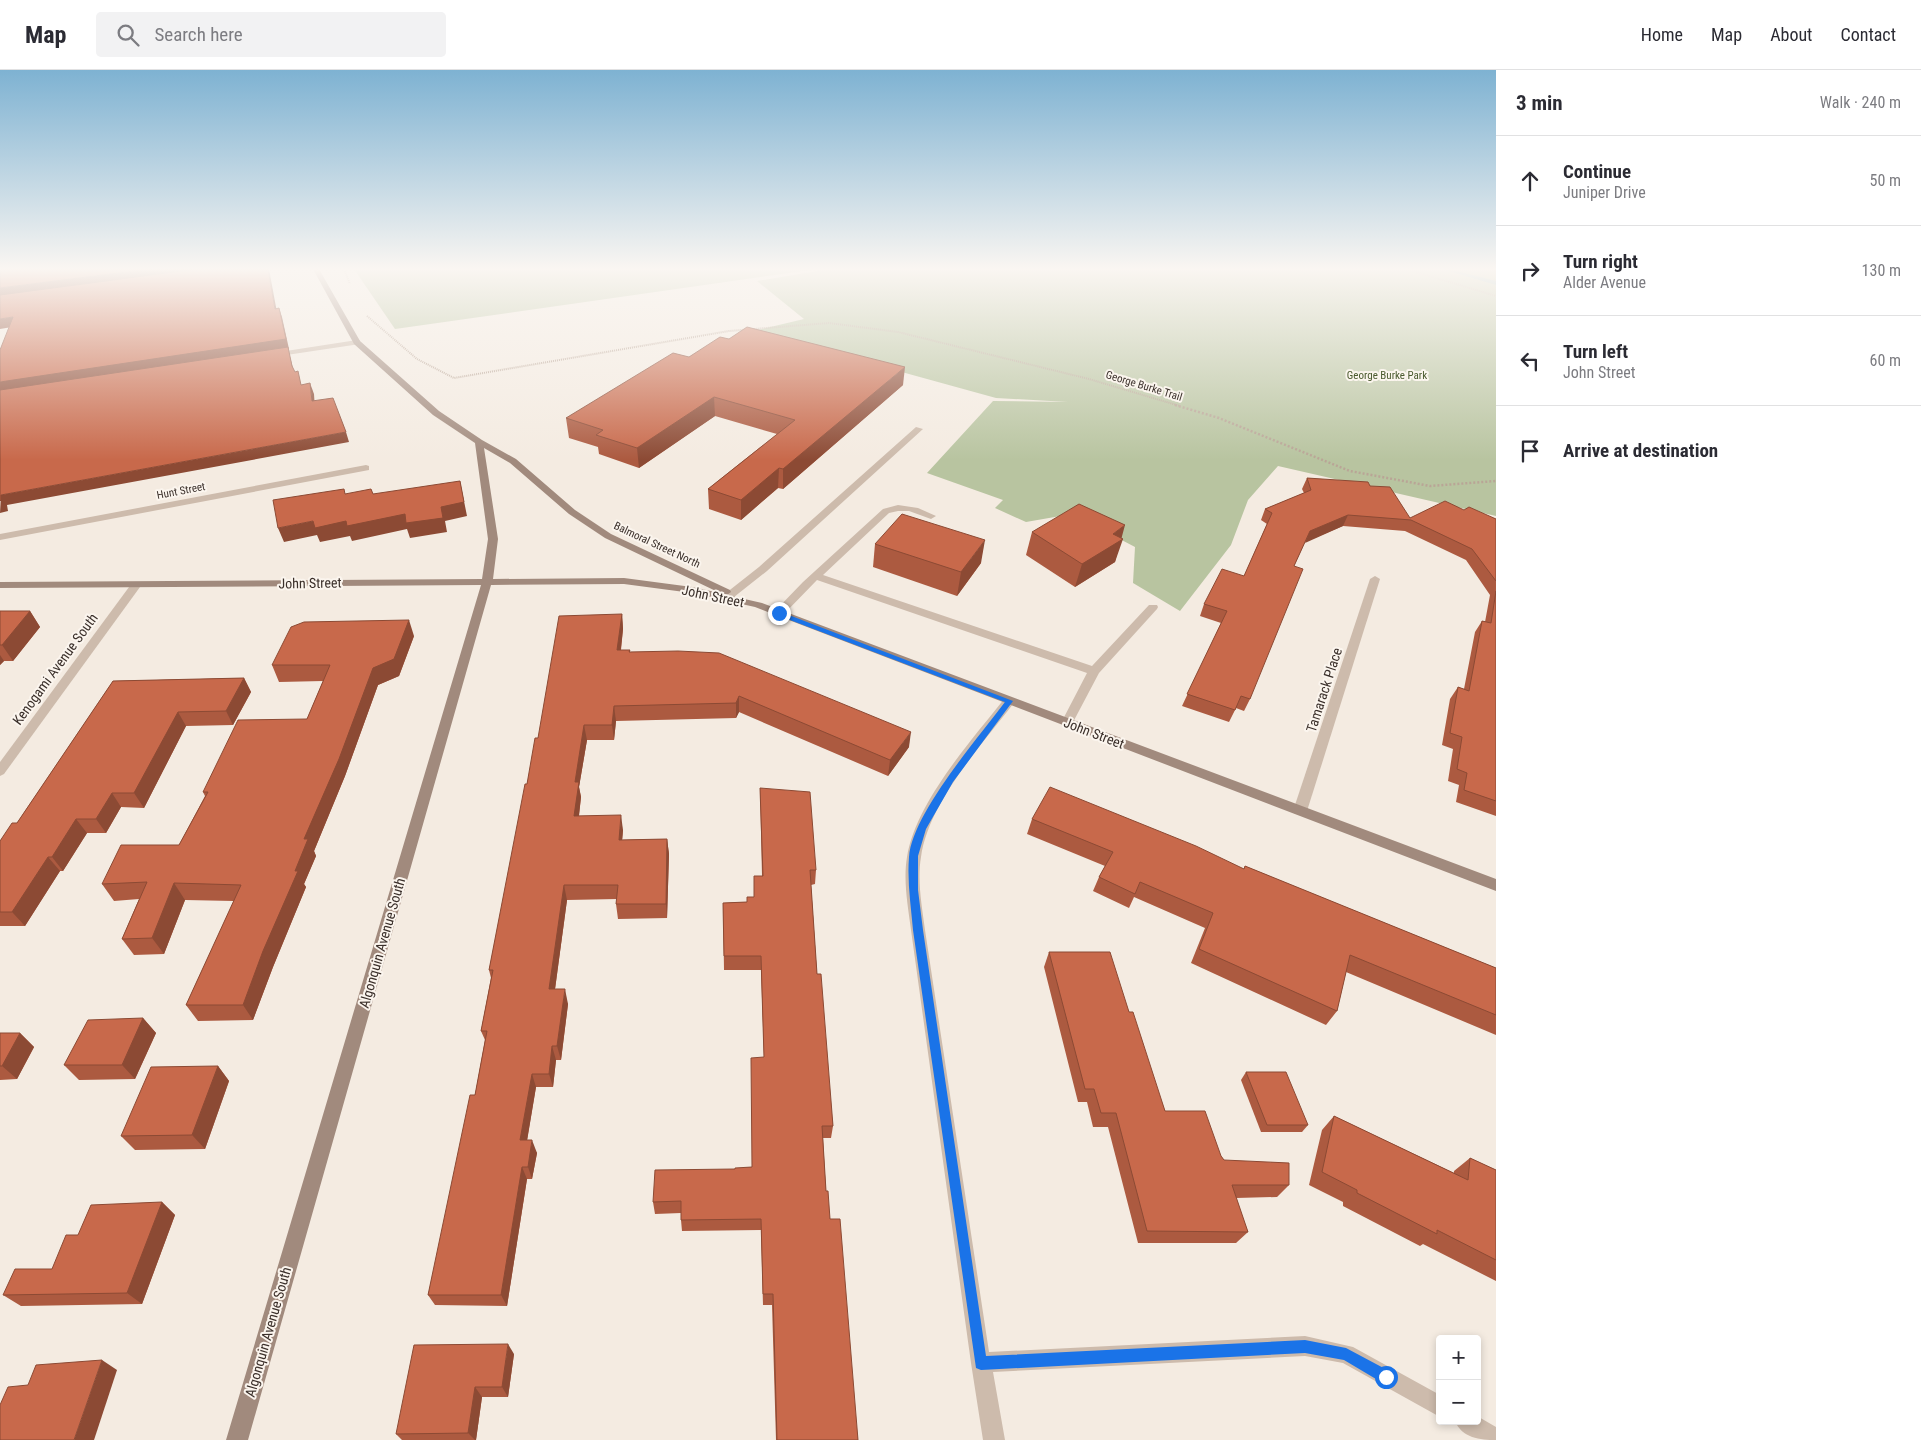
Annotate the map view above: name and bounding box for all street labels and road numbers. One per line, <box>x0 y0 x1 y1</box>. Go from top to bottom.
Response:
street label: George Burke Trail <box>1104 368 1184 404</box>
street label: Hunt Street <box>156 480 206 502</box>
street label: Balmoral Street North <box>612 519 702 571</box>
street label: John Street <box>278 574 342 592</box>
street label: John Street <box>680 582 746 610</box>
street label: Kenogami Avenue South <box>9 610 101 728</box>
street label: Tamarack Place <box>1303 645 1345 734</box>
street label: John Street <box>1062 714 1126 752</box>
street label: Algonquin Avenue South <box>356 876 408 1010</box>
street label: Algonquin Avenue South <box>242 1265 294 1399</box>

